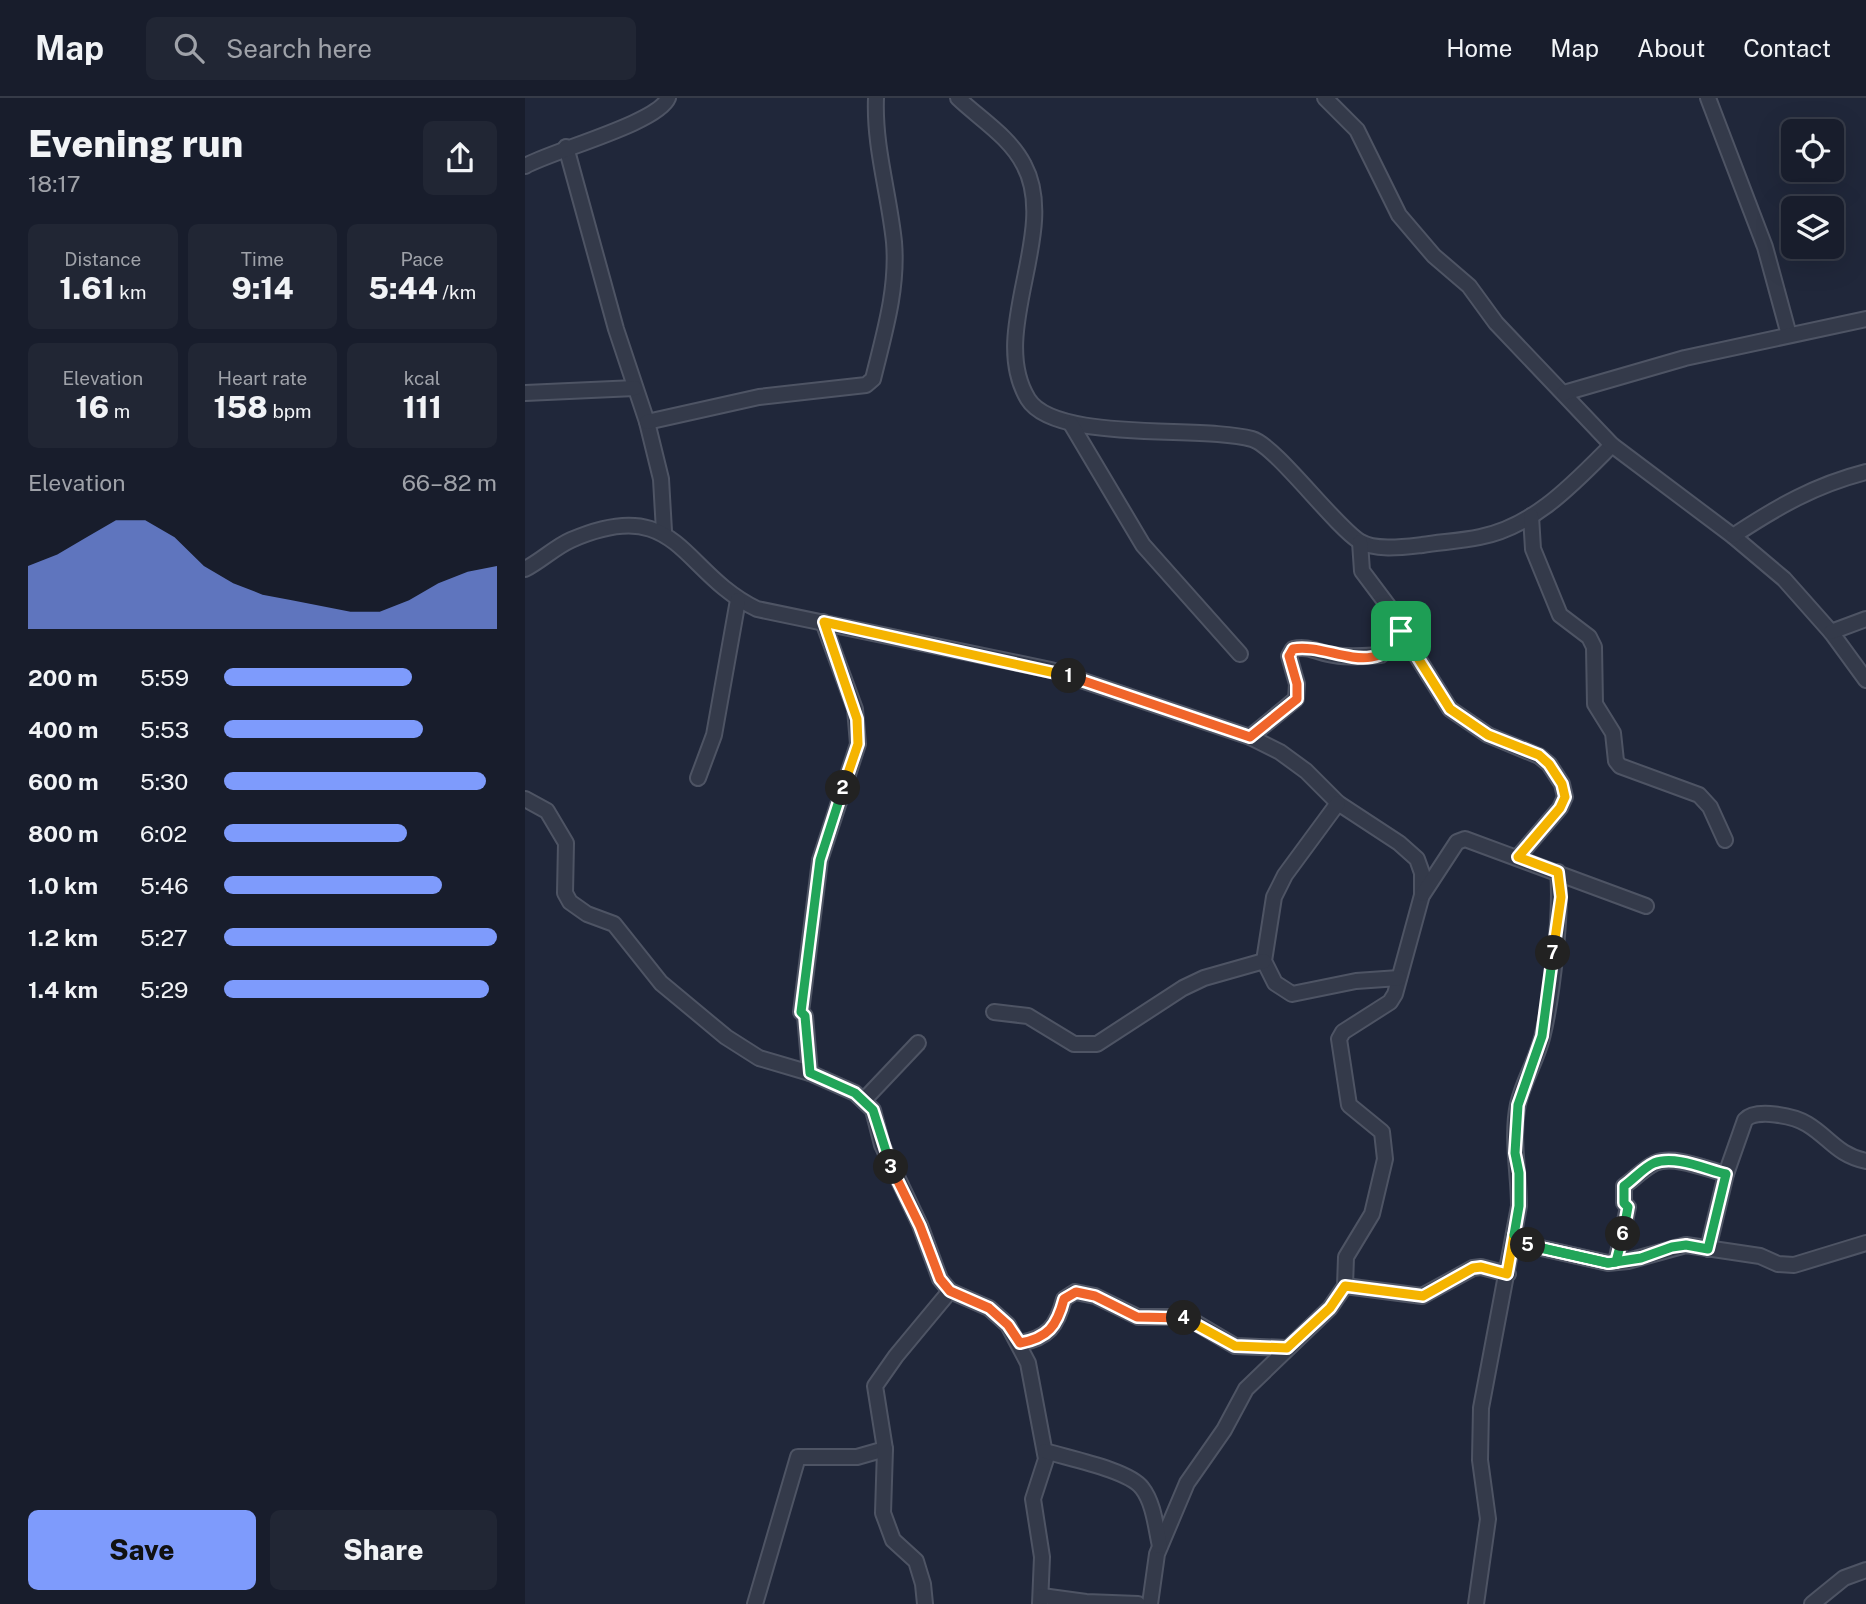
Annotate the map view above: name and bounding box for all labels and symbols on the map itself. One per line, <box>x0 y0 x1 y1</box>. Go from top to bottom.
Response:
pin <box>1371 601 1431 661</box>
pin: 1 <box>1051 658 1087 694</box>
pin: 2 <box>825 770 861 806</box>
pin: 7 <box>1535 936 1571 970</box>
pin: 3 <box>873 1150 909 1184</box>
pin: 6 <box>1605 1216 1641 1252</box>
pin: 5 <box>1511 1228 1545 1262</box>
pin: 4 <box>1167 1300 1201 1336</box>

